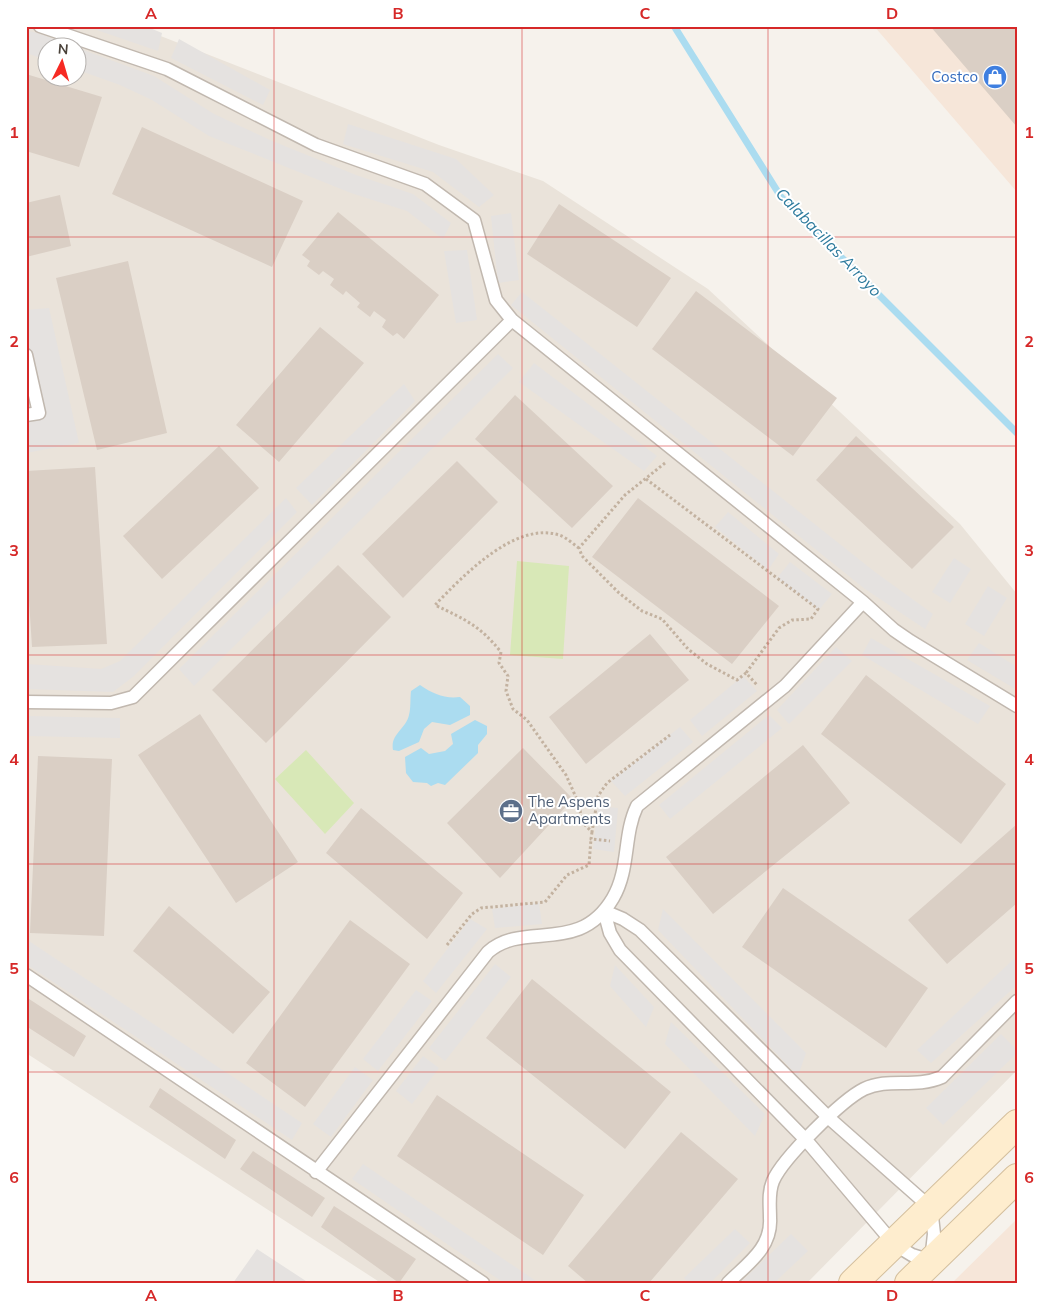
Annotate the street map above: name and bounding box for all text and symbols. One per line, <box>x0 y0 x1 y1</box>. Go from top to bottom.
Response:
text: A <box>145 3 157 23</box>
text: B <box>392 3 404 23</box>
text: C <box>640 3 651 23</box>
text: D <box>886 3 898 23</box>
north arrow <box>38 38 88 88</box>
text: N <box>57 40 69 58</box>
shop icon: Costco <box>982 64 1008 90</box>
place label: Costco <box>931 67 978 86</box>
text: 1 <box>9 122 19 142</box>
text: 1 <box>1024 122 1034 142</box>
water label: Calabacillas Arroyo <box>772 183 886 301</box>
text: 2 <box>9 331 19 351</box>
text: 2 <box>1024 331 1034 351</box>
text: 3 <box>9 540 19 560</box>
text: 3 <box>1024 540 1034 560</box>
text: 4 <box>9 749 19 769</box>
text: 4 <box>1024 749 1034 769</box>
place label: The Aspens Apartments <box>528 792 611 828</box>
office icon: The Aspens Apartments <box>498 798 524 824</box>
text: 5 <box>9 958 19 978</box>
text: 5 <box>1024 958 1034 978</box>
text: 6 <box>9 1167 19 1187</box>
text: 6 <box>1024 1167 1034 1187</box>
text: A <box>145 1285 157 1305</box>
text: B <box>392 1285 404 1305</box>
text: C <box>640 1285 651 1305</box>
text: D <box>886 1285 898 1305</box>

